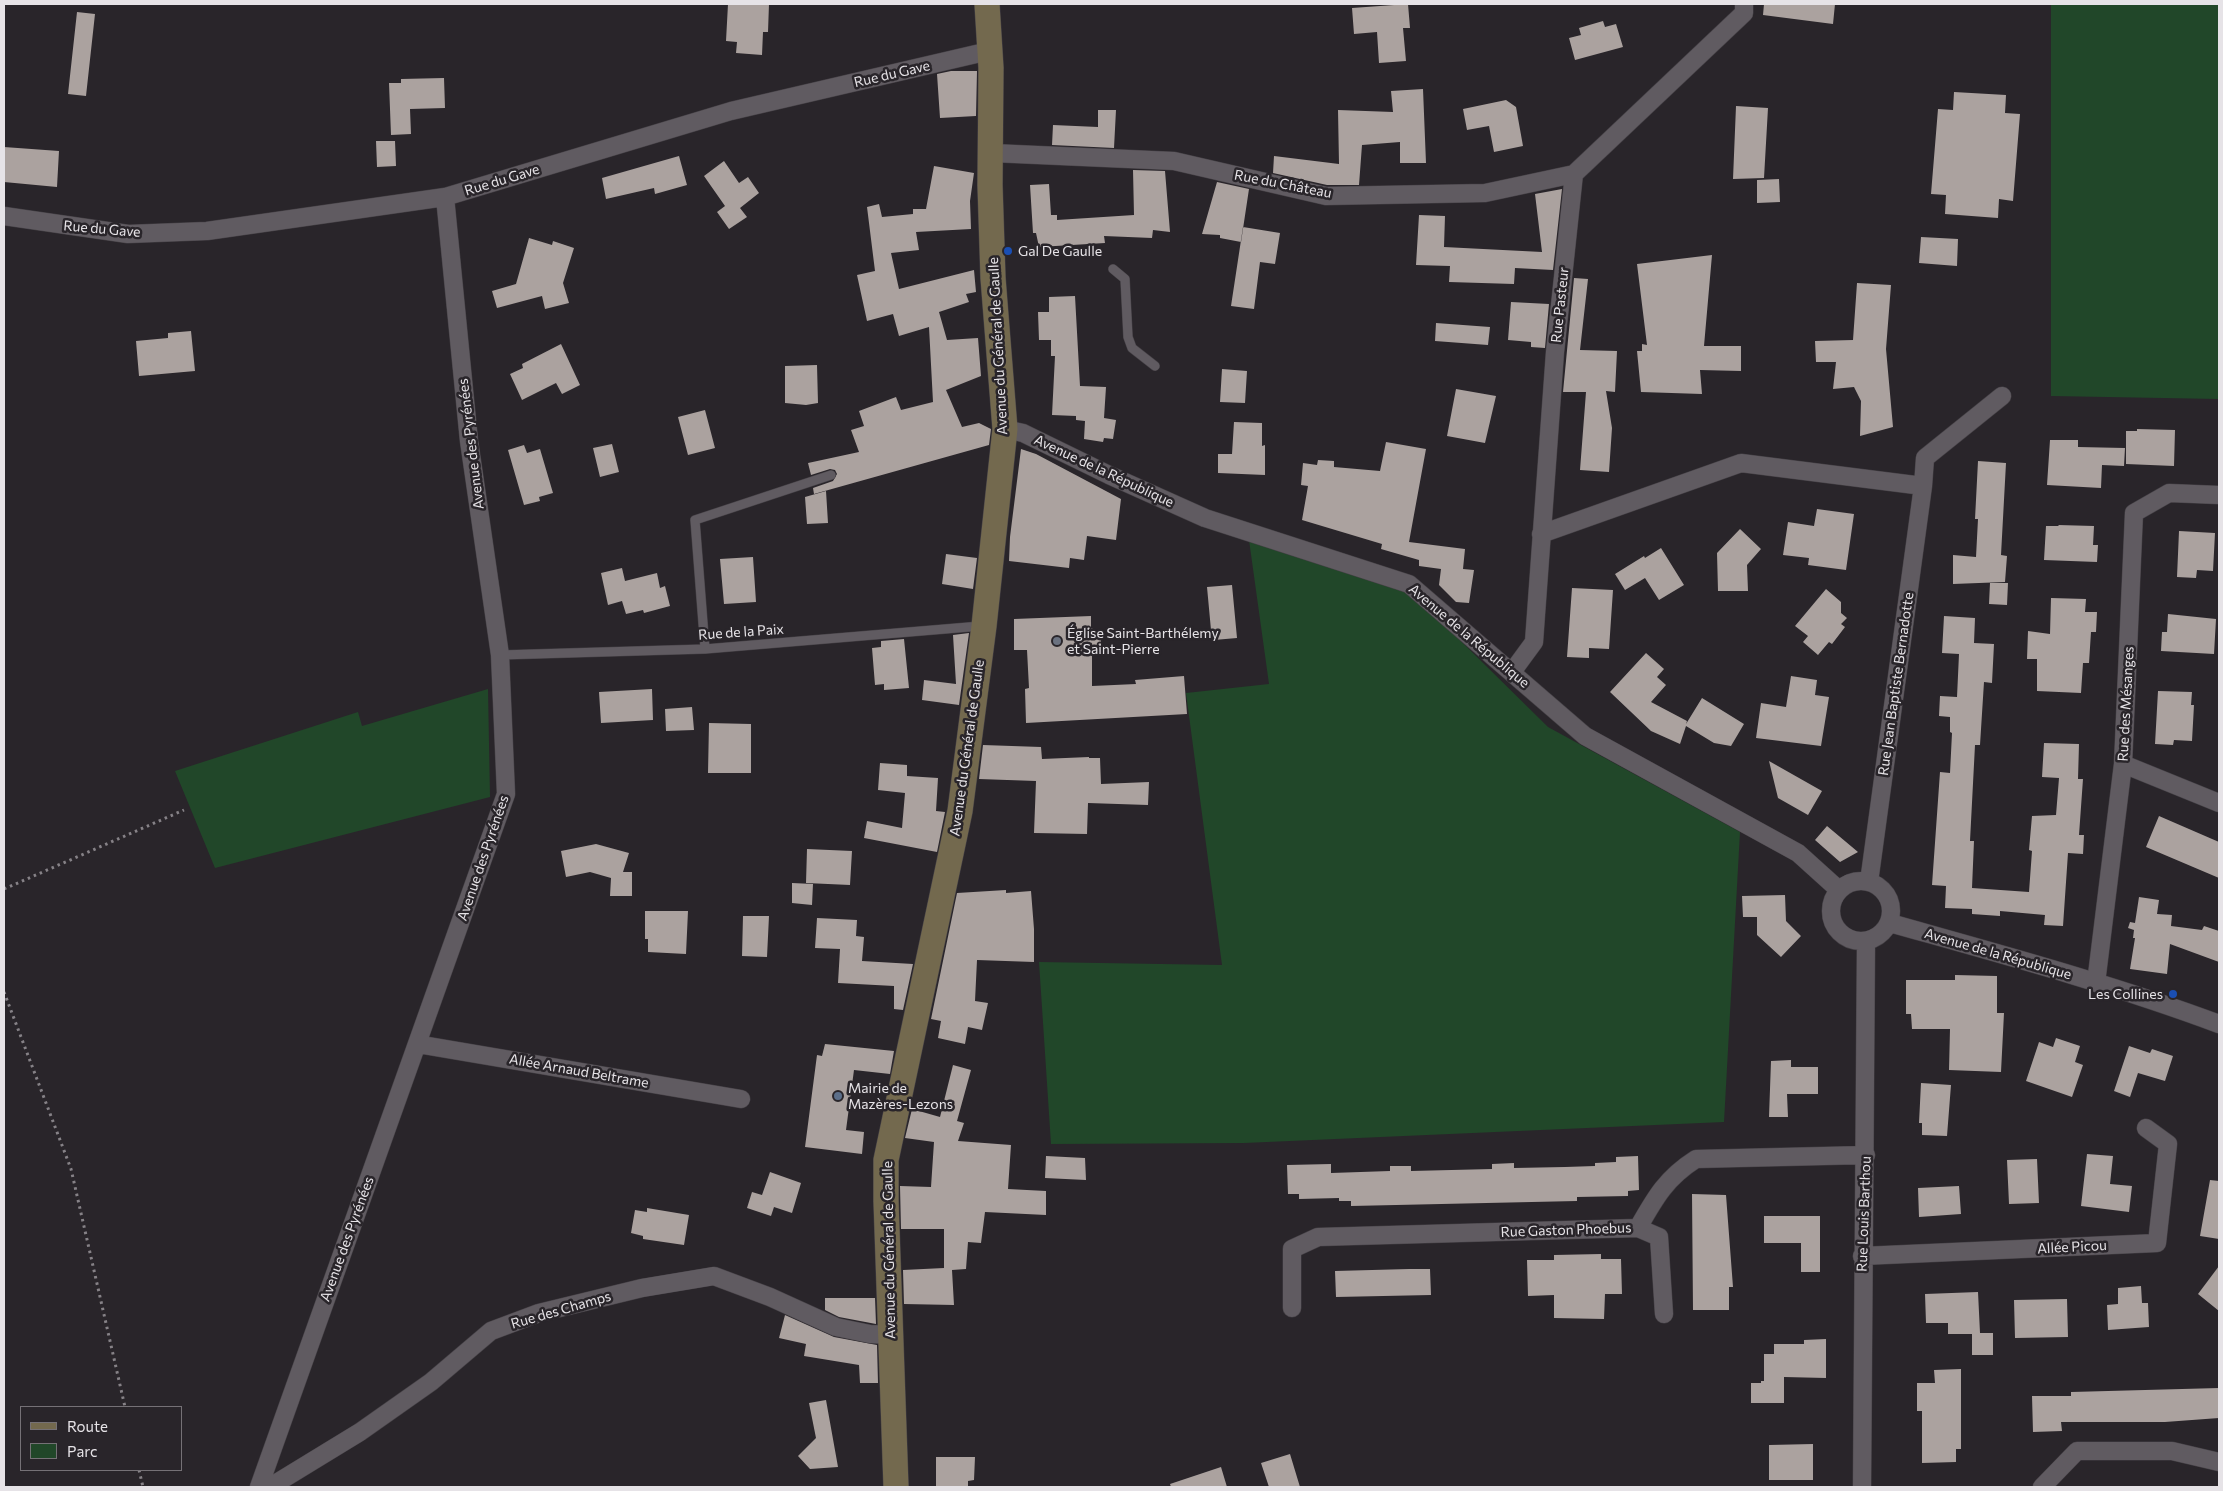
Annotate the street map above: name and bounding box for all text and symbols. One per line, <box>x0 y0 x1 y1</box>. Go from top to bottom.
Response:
street label: Rue du Gave <box>852 57 932 91</box>
street label: Rue du Gave <box>462 161 542 199</box>
street label: Rue du Château <box>1233 166 1333 202</box>
street label: Rue du Gave <box>63 217 141 241</box>
place label: Gal De Gaulle <box>1018 243 1102 259</box>
marker: Gal De Gaulle <box>1002 245 1014 257</box>
street label: Avenue du Général de Gaulle <box>985 257 1011 435</box>
street label: Rue Pasteur <box>1548 266 1572 344</box>
street label: Avenue des Pyrénées <box>455 378 487 510</box>
street label: Avenue de la République <box>1031 431 1177 511</box>
street label: Avenue de la République <box>1405 581 1533 691</box>
street label: Rue Jean Baptiste Bernadotte <box>1875 591 1917 777</box>
street label: Rue de la Paix <box>697 621 785 643</box>
place label: Église Saint-Barthélemy et Saint-Pierre <box>1067 625 1219 658</box>
marker: Église Saint-Barthélemy et Saint-Pierre <box>1051 635 1063 647</box>
street label: Rue des Mésanges <box>2115 646 2137 762</box>
street label: Avenue du Général de Gaulle <box>946 659 988 837</box>
street label: Avenue des Pyrénées <box>454 793 512 923</box>
street label: Avenue de la République <box>1922 925 2074 983</box>
place label: Les Collines <box>2088 986 2163 1002</box>
marker: Les Collines <box>2167 988 2179 1000</box>
street label: Allée Arnaud Beltrame <box>508 1050 650 1092</box>
place label: Mairie de Mazères-Lezons <box>848 1080 953 1112</box>
marker: Mairie de Mazères-Lezons <box>832 1090 844 1102</box>
street label: Rue Louis Barthou <box>1854 1156 1874 1272</box>
street label: Avenue du Général de Gaulle <box>879 1161 899 1339</box>
street label: Avenue des Pyrénées <box>317 1174 377 1304</box>
street label: Rue Gaston Phoebus <box>1500 1219 1632 1241</box>
street label: Allée Picou <box>2037 1237 2107 1257</box>
street label: Rue des Champs <box>509 1288 613 1332</box>
legend <box>20 1406 182 1471</box>
text: Route <box>67 1417 108 1435</box>
text: Parc <box>67 1442 97 1460</box>

